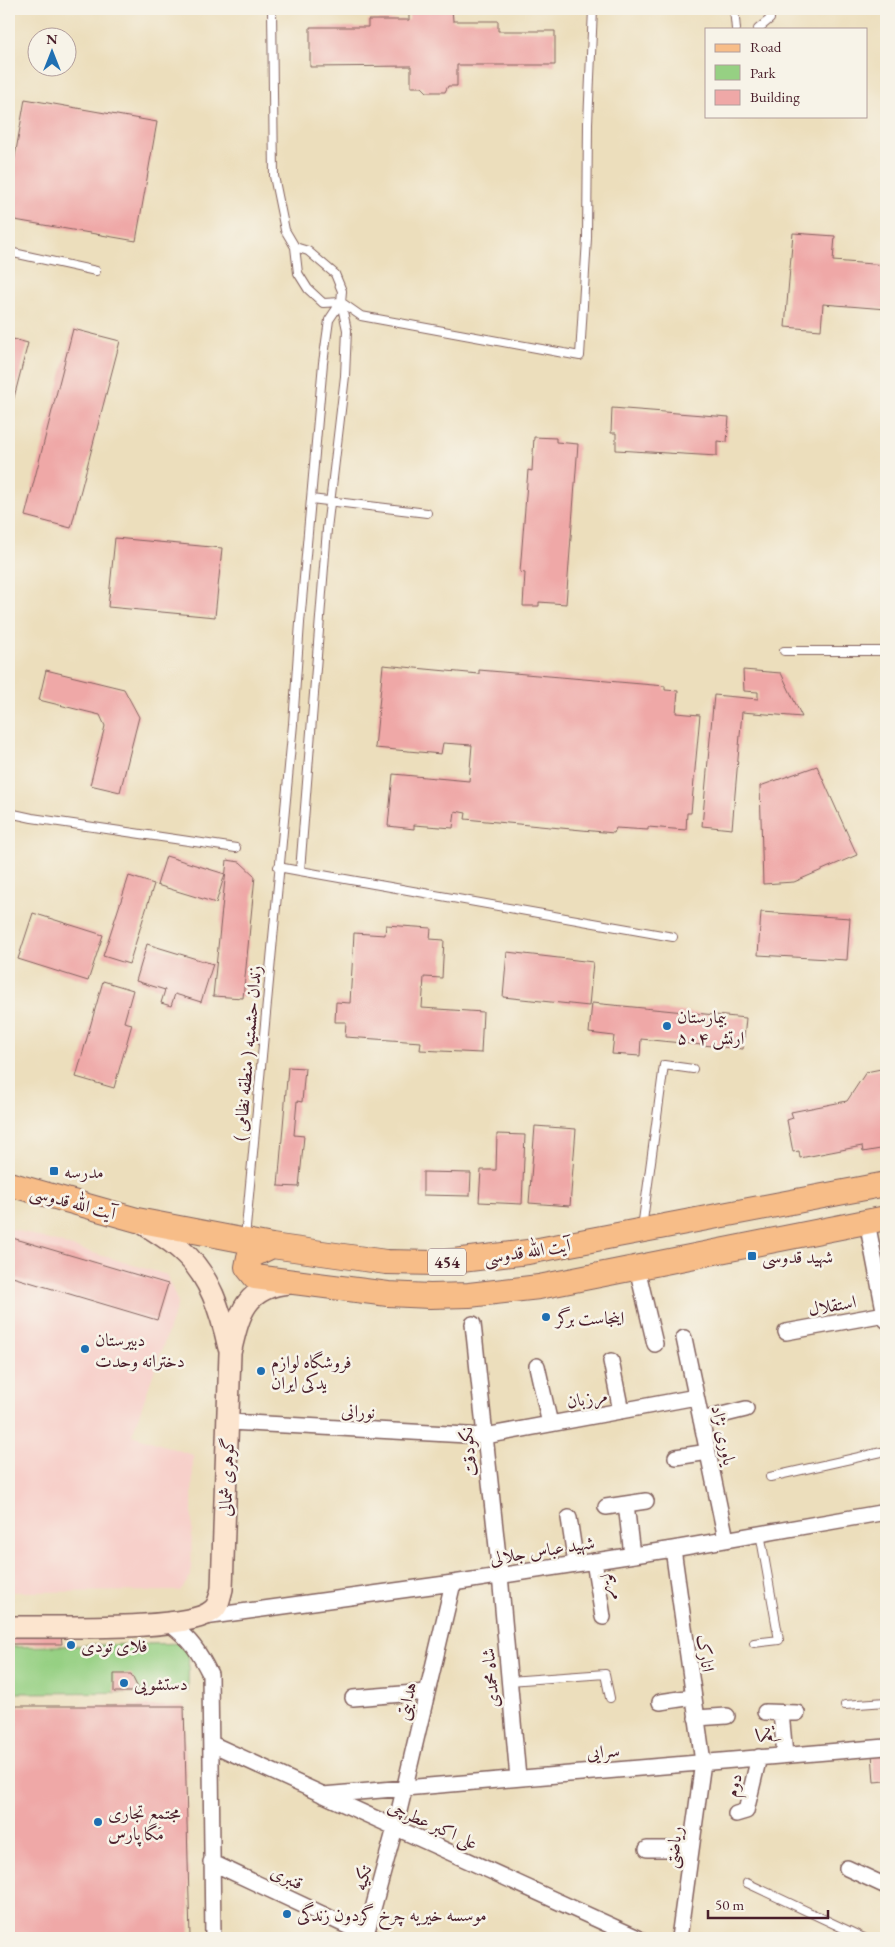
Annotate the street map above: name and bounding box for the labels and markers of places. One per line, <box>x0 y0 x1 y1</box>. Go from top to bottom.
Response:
place label: بیمارستان ۵۰۴ ارتش <box>677 1005 745 1050</box>
marker: بیمارستان ۵۰۴ ارتش <box>661 1020 673 1032</box>
place label: مدرسه <box>64 1160 104 1183</box>
marker: مدرسه <box>48 1165 60 1177</box>
place label: شهید قدوسی <box>762 1245 833 1270</box>
marker: شهید قدوسی <box>746 1250 758 1262</box>
place label: اینجاست برگر <box>554 1306 624 1329</box>
marker: اینجاست برگر <box>540 1311 552 1323</box>
place label: دبیرستان دخترانه وحدت <box>95 1328 185 1372</box>
marker: دبیرستان دخترانه وحدت <box>79 1343 91 1355</box>
place label: فروشگاه لوازم یدکی ایران <box>271 1350 352 1394</box>
marker: فروشگاه لوازم یدکی ایران <box>255 1365 267 1377</box>
place label: فلای تودی <box>81 1634 148 1657</box>
marker: فلای تودی <box>65 1639 77 1651</box>
place label: دستشویی <box>134 1672 188 1696</box>
marker: دستشویی <box>118 1677 130 1689</box>
place label: مجتمع تجاری مگا پارس <box>108 1801 181 1847</box>
marker: مجتمع تجاری مگا پارس <box>92 1816 104 1828</box>
place label: موسسه خیریه چرخ گردون زندگی <box>297 1901 487 1931</box>
marker: موسسه خیریه چرخ گردون زندگی <box>281 1908 293 1920</box>

